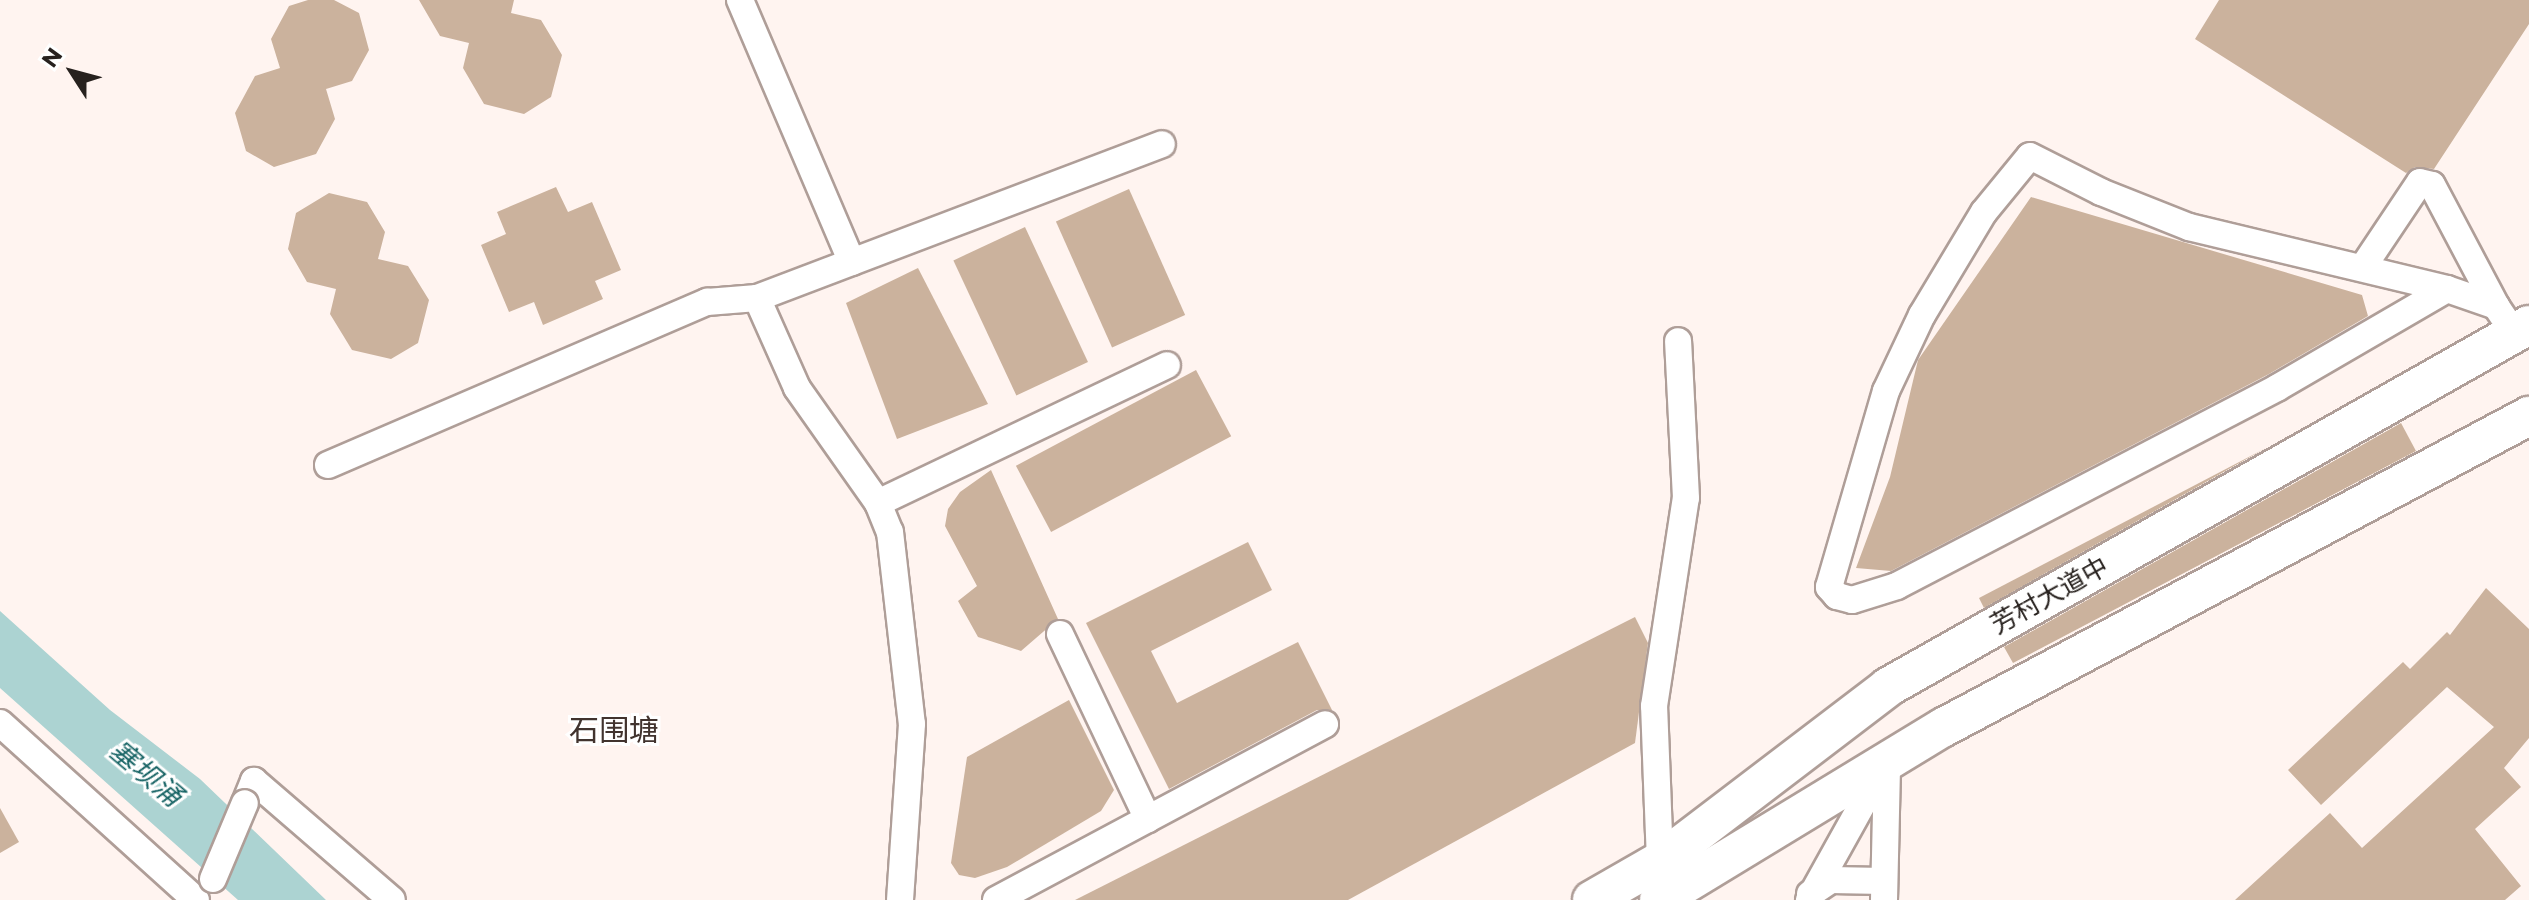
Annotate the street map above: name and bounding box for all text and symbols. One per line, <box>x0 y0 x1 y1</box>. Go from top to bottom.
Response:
north arrow <box>32 32 112 112</box>
text: N <box>36 42 68 73</box>
street label: 芳村大道中 <box>1986 551 2114 641</box>
district label: 石围塘 <box>569 713 659 749</box>
water label: 塞坝涌 <box>103 733 189 813</box>

